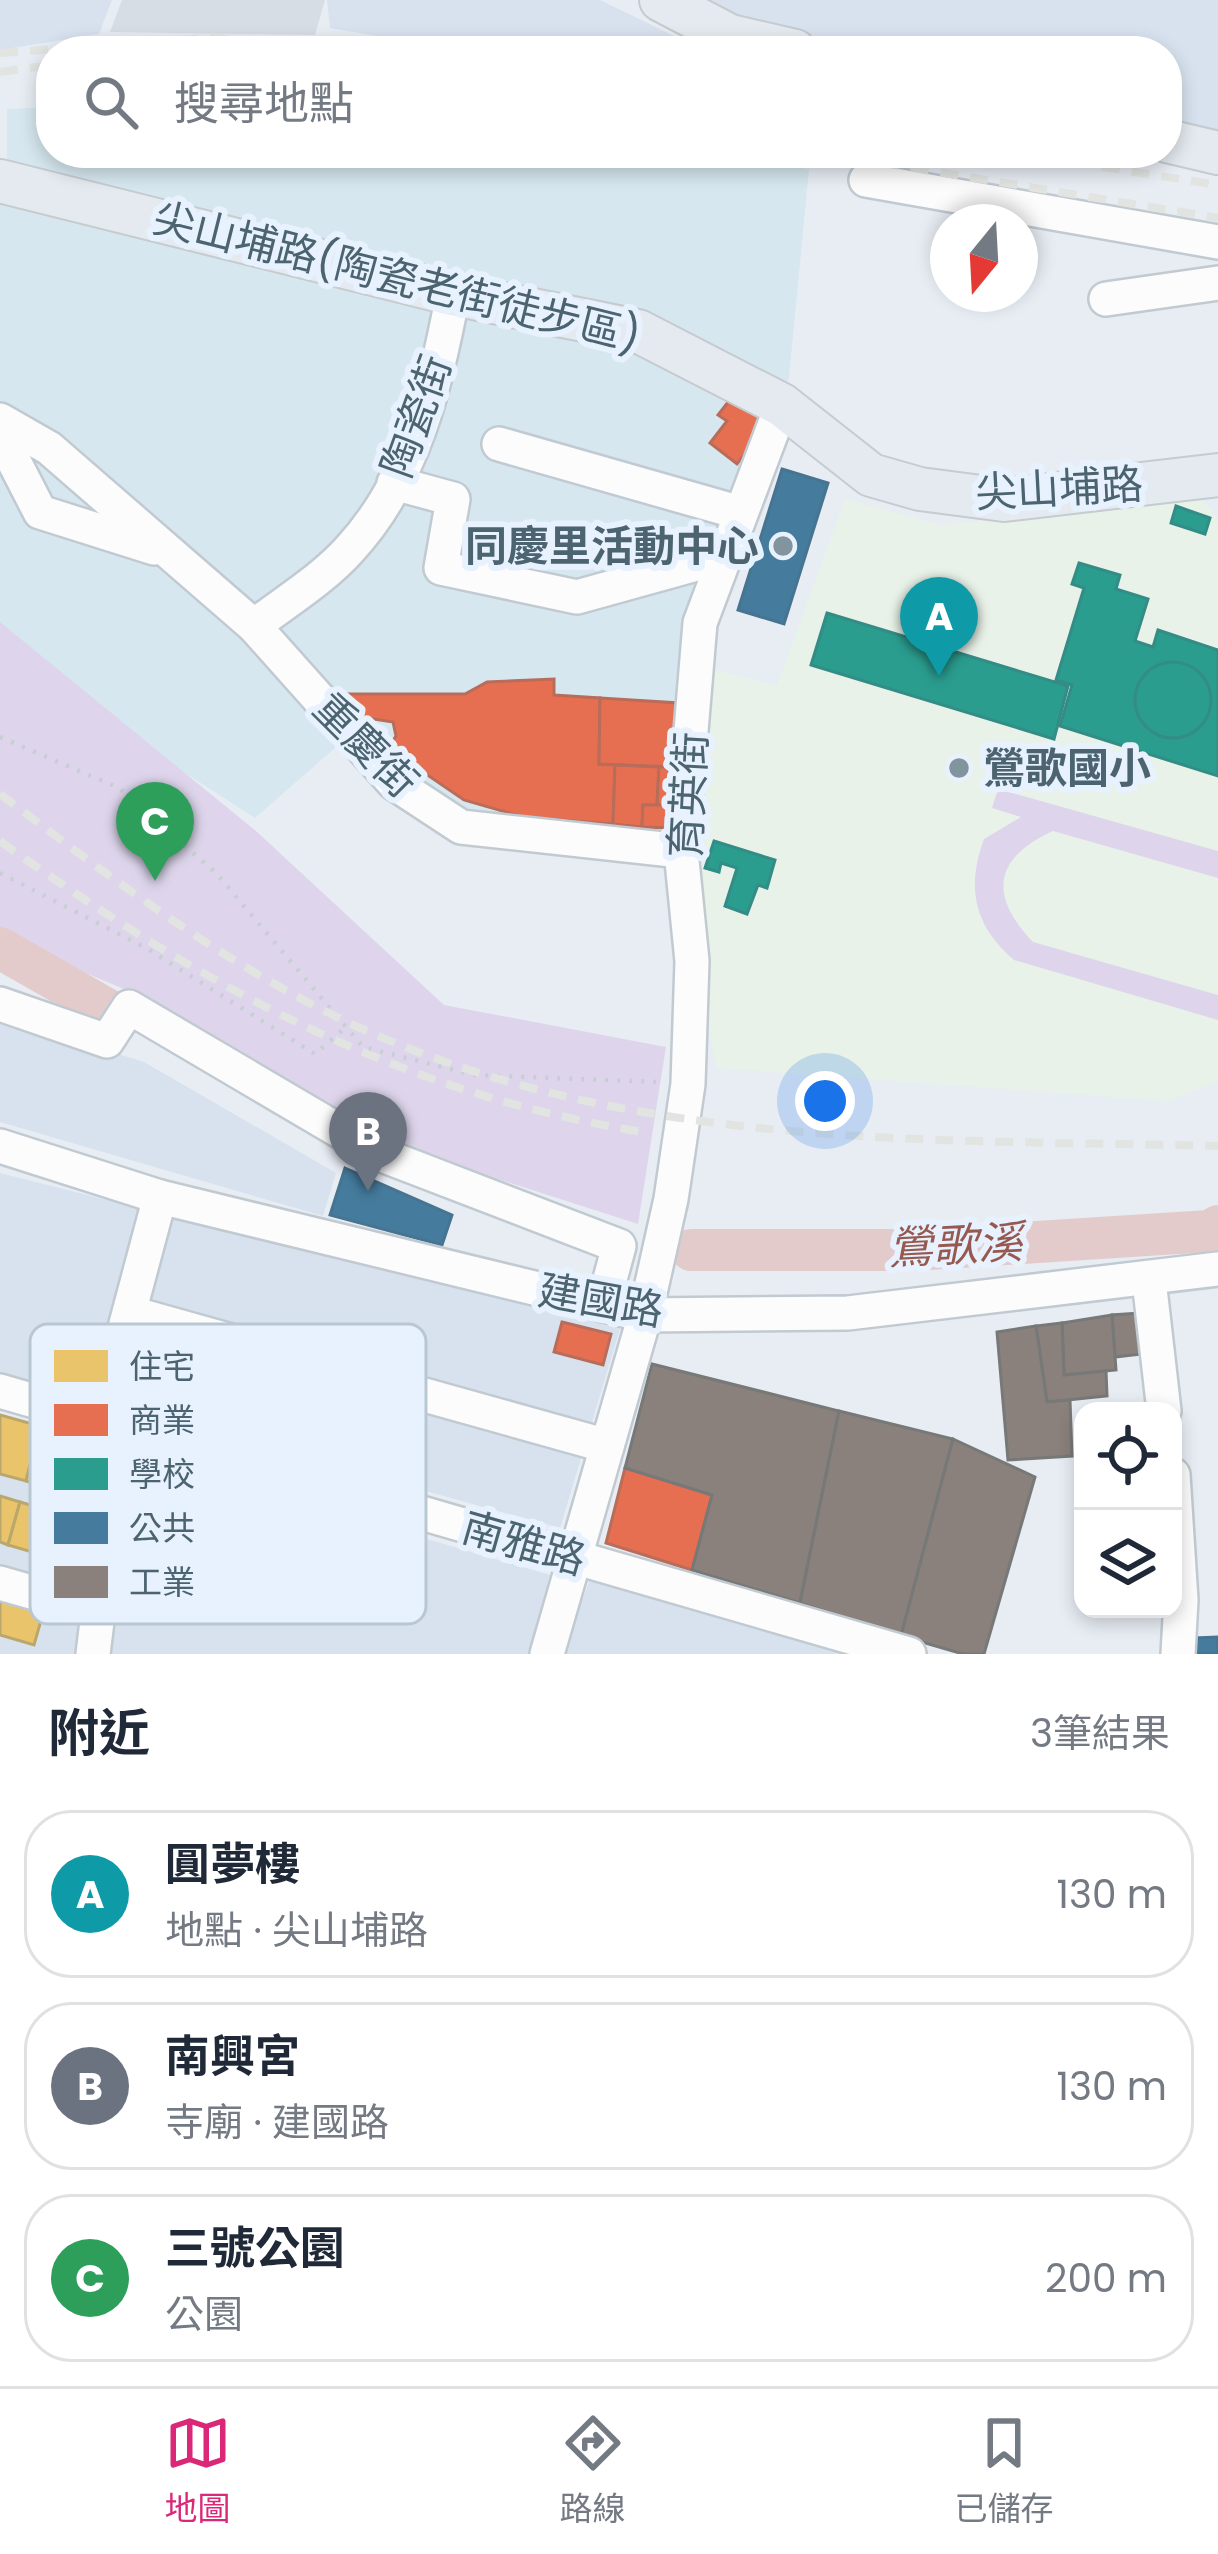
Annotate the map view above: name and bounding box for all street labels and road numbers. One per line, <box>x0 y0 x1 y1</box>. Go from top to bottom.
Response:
street label: 尖山埔路(陶瓷老街徒步區) <box>147 188 647 367</box>
street label: 陶瓷街 <box>367 347 466 485</box>
street label: 尖山埔路 <box>974 455 1144 522</box>
street label: 重慶街 <box>300 680 431 811</box>
street label: 育英街 <box>656 731 721 859</box>
street label: 建國路 <box>534 1260 668 1340</box>
street label: 南雅路 <box>455 1498 593 1589</box>

